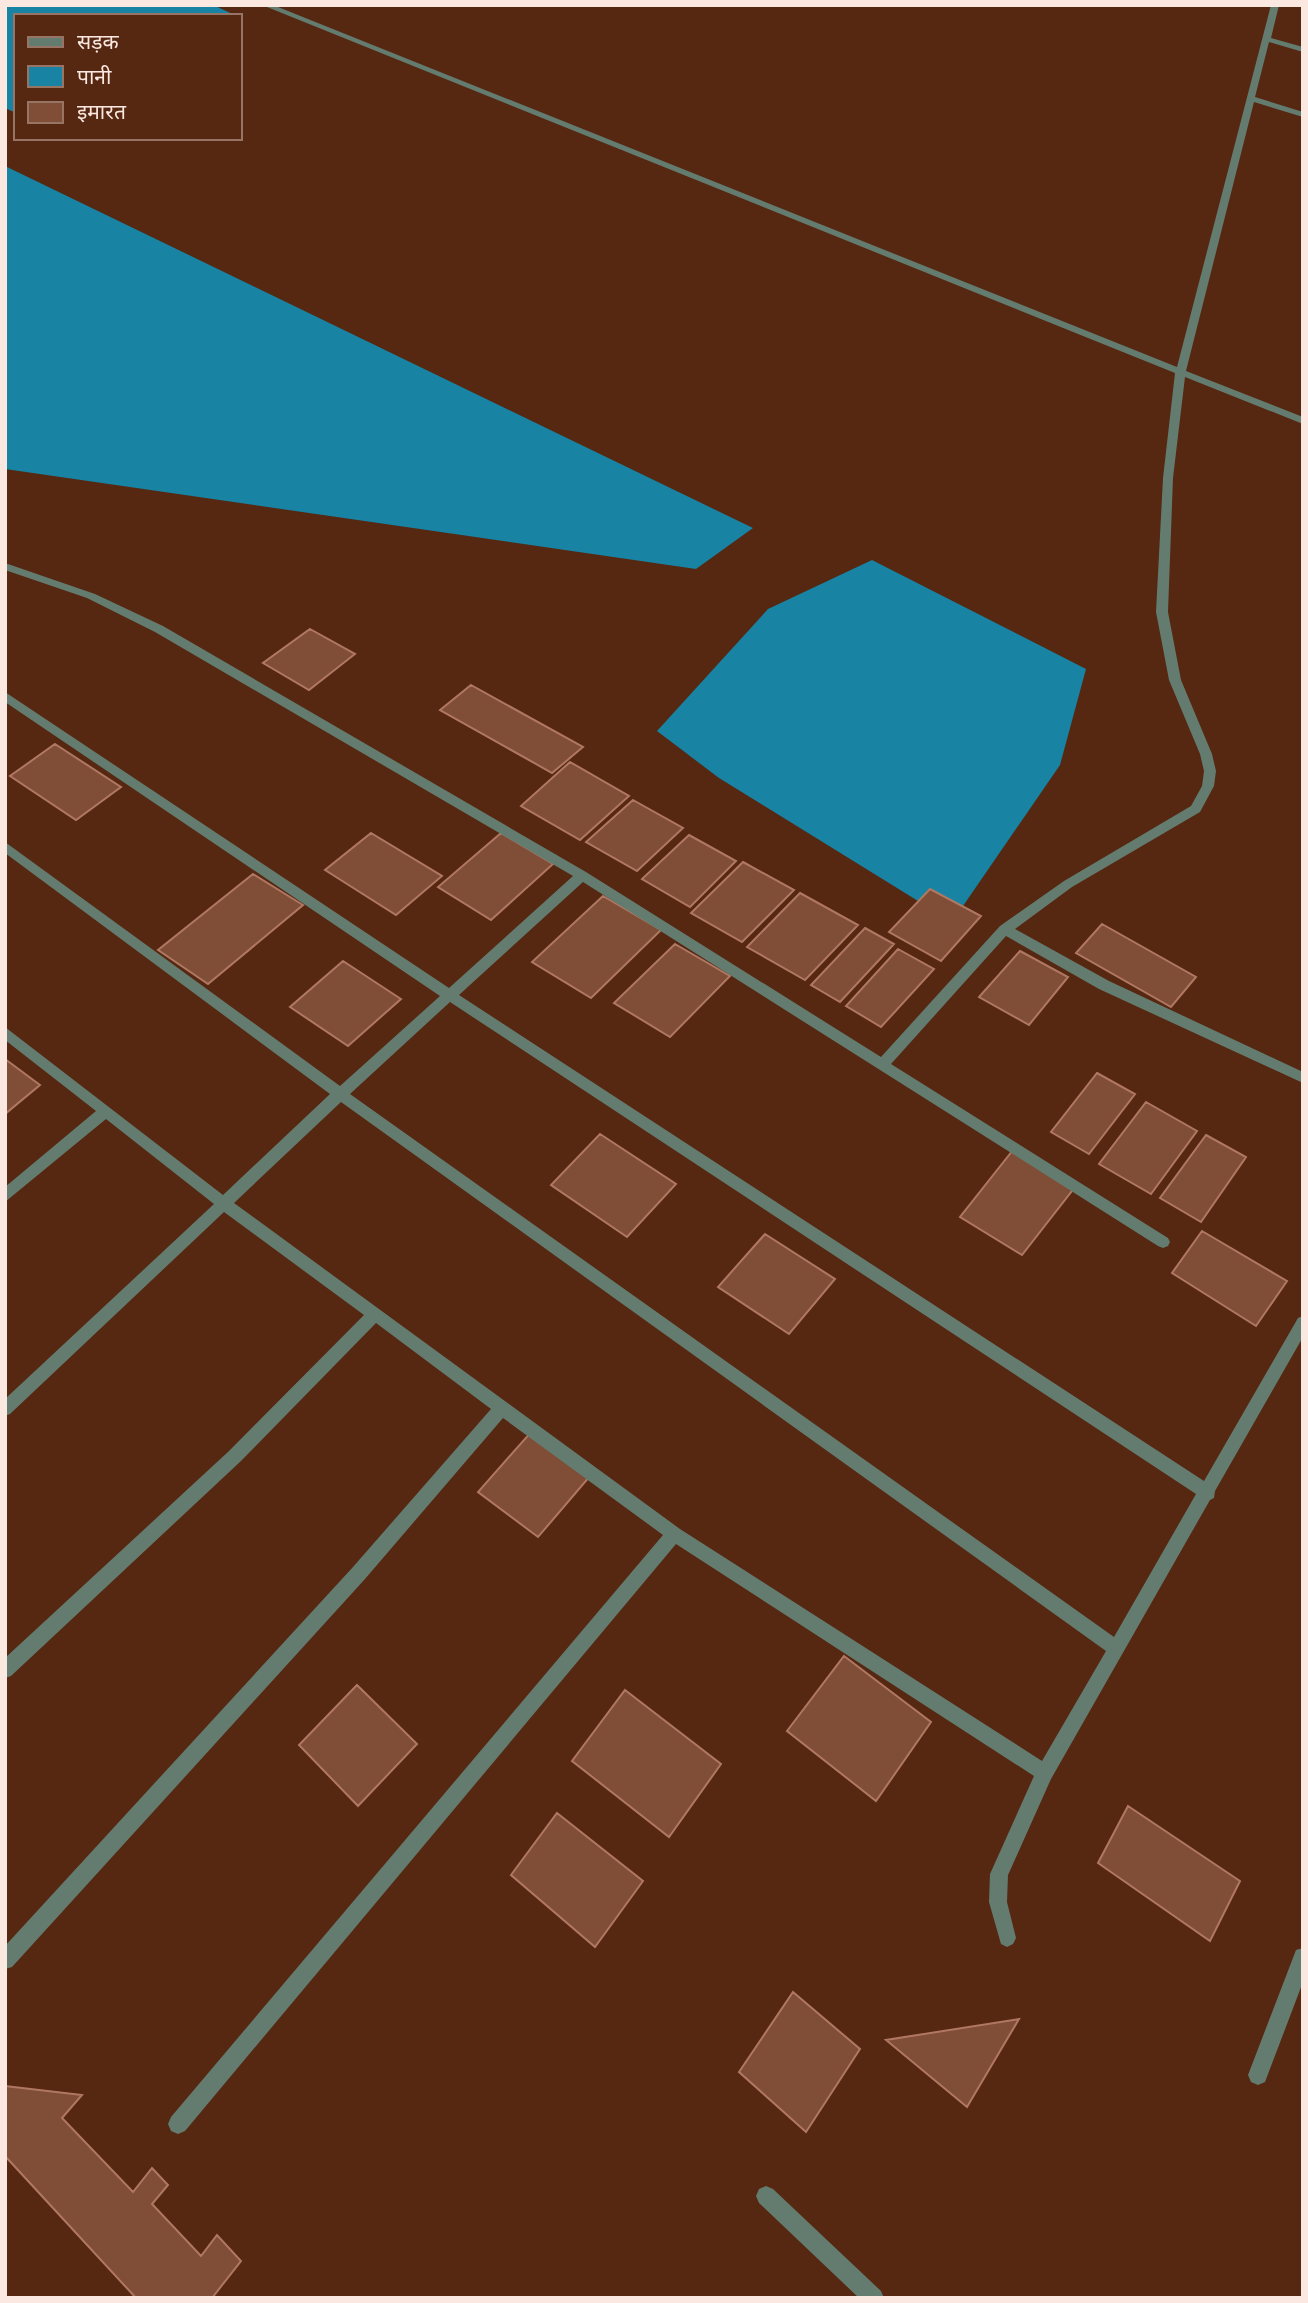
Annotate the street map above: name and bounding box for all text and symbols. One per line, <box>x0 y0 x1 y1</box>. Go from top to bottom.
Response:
legend <box>14 14 242 140</box>
text: सड़क <box>77 30 119 55</box>
text: पानी <box>77 65 112 90</box>
text: इमारत <box>77 100 127 125</box>

